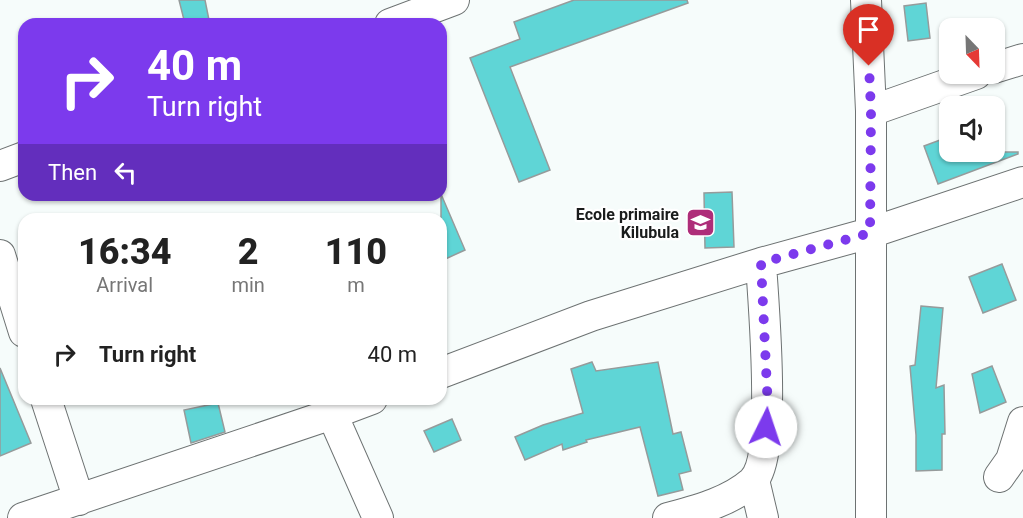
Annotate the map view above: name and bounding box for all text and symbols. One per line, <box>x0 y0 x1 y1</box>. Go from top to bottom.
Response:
pin <box>843 4 894 66</box>
icon: arrive <box>852 13 885 46</box>
north arrow <box>939 18 1005 84</box>
map controls <box>939 18 1005 162</box>
text: 40 m <box>147 41 242 90</box>
icon: right <box>48 42 126 120</box>
text: Turn right <box>147 91 262 123</box>
button: sound <box>939 96 1005 162</box>
icon: left <box>109 156 142 189</box>
text: Then <box>48 160 97 185</box>
place label: Ecole primaire Kilubula <box>576 205 679 242</box>
school or university icon: Ecole primaire Kilubula <box>684 207 716 239</box>
text: 16:34 <box>78 231 171 273</box>
text: 2 <box>238 231 259 273</box>
text: 110 <box>325 231 387 273</box>
text: Arrival <box>96 273 153 297</box>
text: min <box>231 273 265 297</box>
text: m <box>347 273 365 297</box>
icon: right <box>48 338 81 371</box>
text: Turn right <box>99 342 196 367</box>
text: 40 m <box>368 342 417 367</box>
position arrow <box>734 395 798 459</box>

